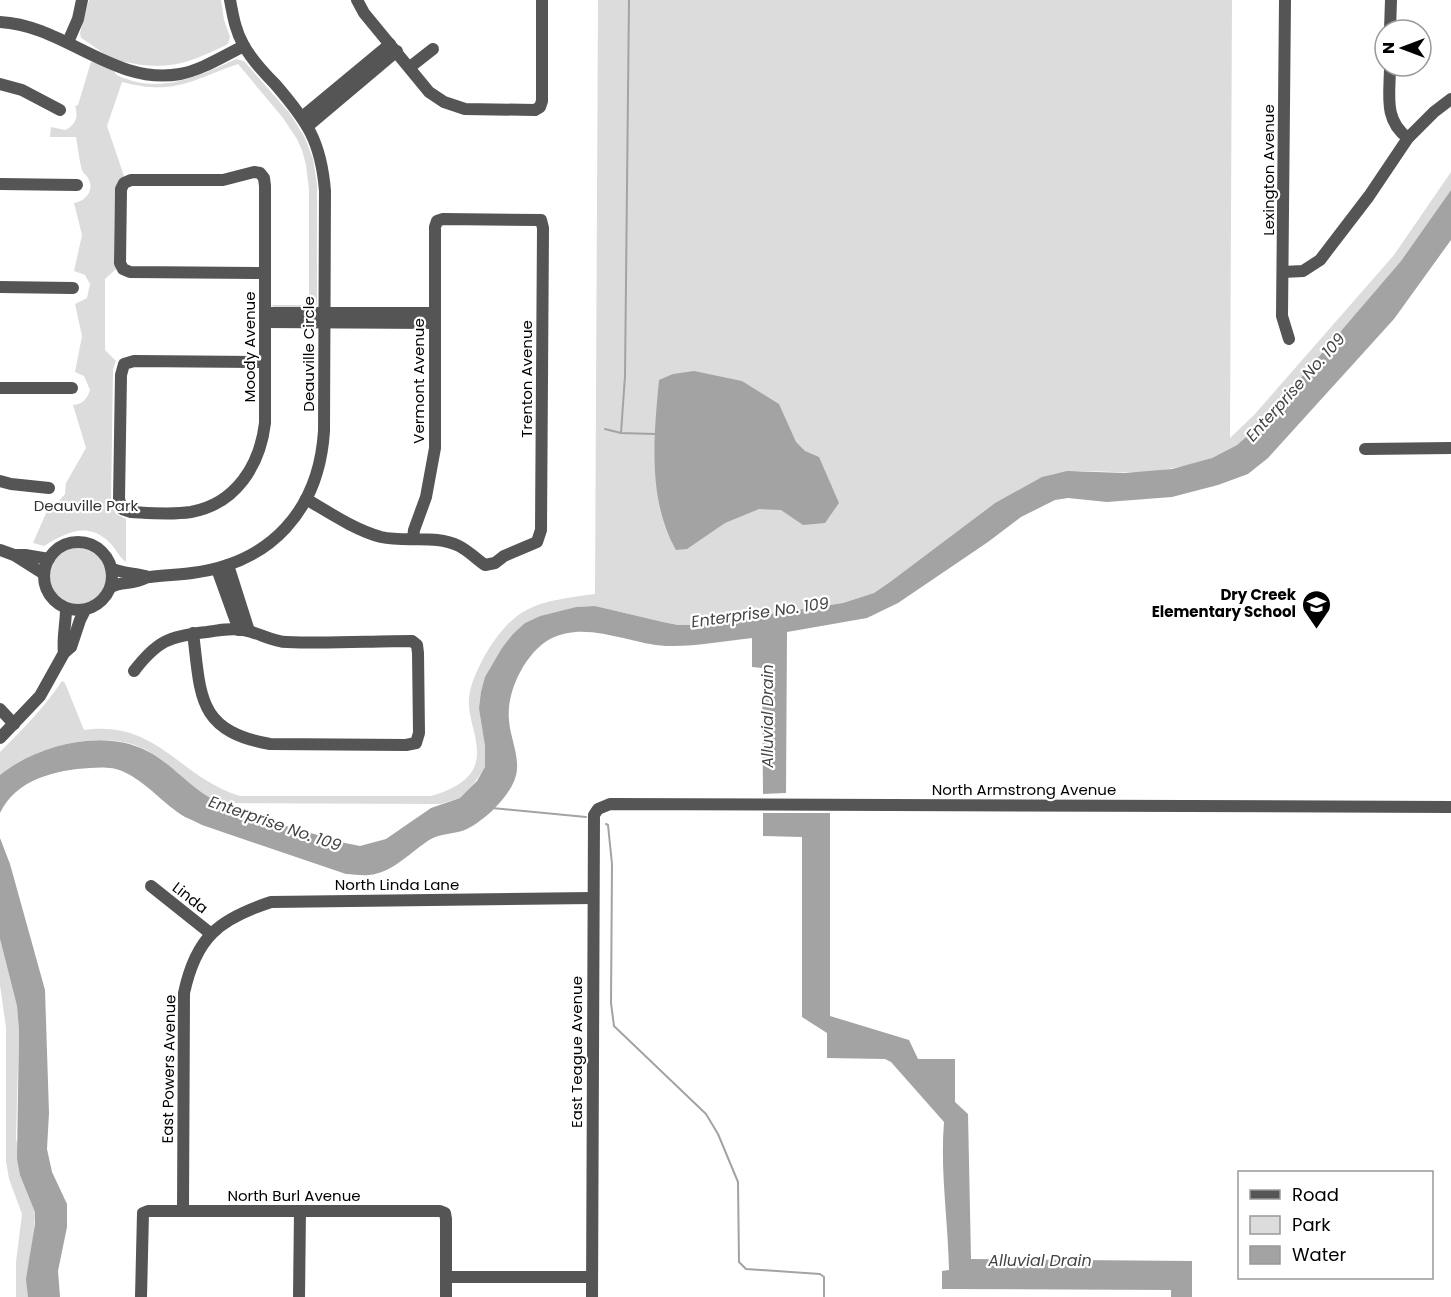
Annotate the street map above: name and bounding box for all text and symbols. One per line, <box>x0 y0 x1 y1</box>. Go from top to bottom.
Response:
north arrow <box>1373 18 1433 78</box>
text: N <box>1377 42 1400 54</box>
street label: Lexington Avenue <box>1258 104 1279 236</box>
street label: Moody Avenue <box>239 291 260 403</box>
street label: Deauville Circle <box>298 296 319 412</box>
street label: Vermont Avenue <box>408 318 429 444</box>
street label: Trenton Avenue <box>516 320 537 438</box>
water label: Enterprise No. 109 <box>1240 328 1350 447</box>
park label: Deauville Park <box>34 495 139 516</box>
place label: Dry Creek Elementary School <box>1152 584 1297 622</box>
school or university icon: Dry Creek Elementary School <box>1301 588 1333 630</box>
water label: Enterprise No. 109 <box>690 591 830 634</box>
water label: Alluvial Drain <box>756 664 779 769</box>
street label: North Armstrong Avenue <box>932 779 1116 800</box>
water label: Enterprise No. 109 <box>205 790 344 857</box>
street label: North Linda Lane <box>335 874 459 895</box>
street label: Linda <box>168 877 213 918</box>
street label: East Teague Avenue <box>566 976 587 1128</box>
street label: East Powers Avenue <box>157 994 180 1144</box>
legend <box>1238 1171 1433 1279</box>
text: Road <box>1292 1182 1339 1207</box>
street label: North Burl Avenue <box>227 1185 361 1206</box>
text: Park <box>1292 1212 1331 1237</box>
text: Water <box>1292 1242 1346 1267</box>
water label: Alluvial Drain <box>987 1249 1092 1272</box>

